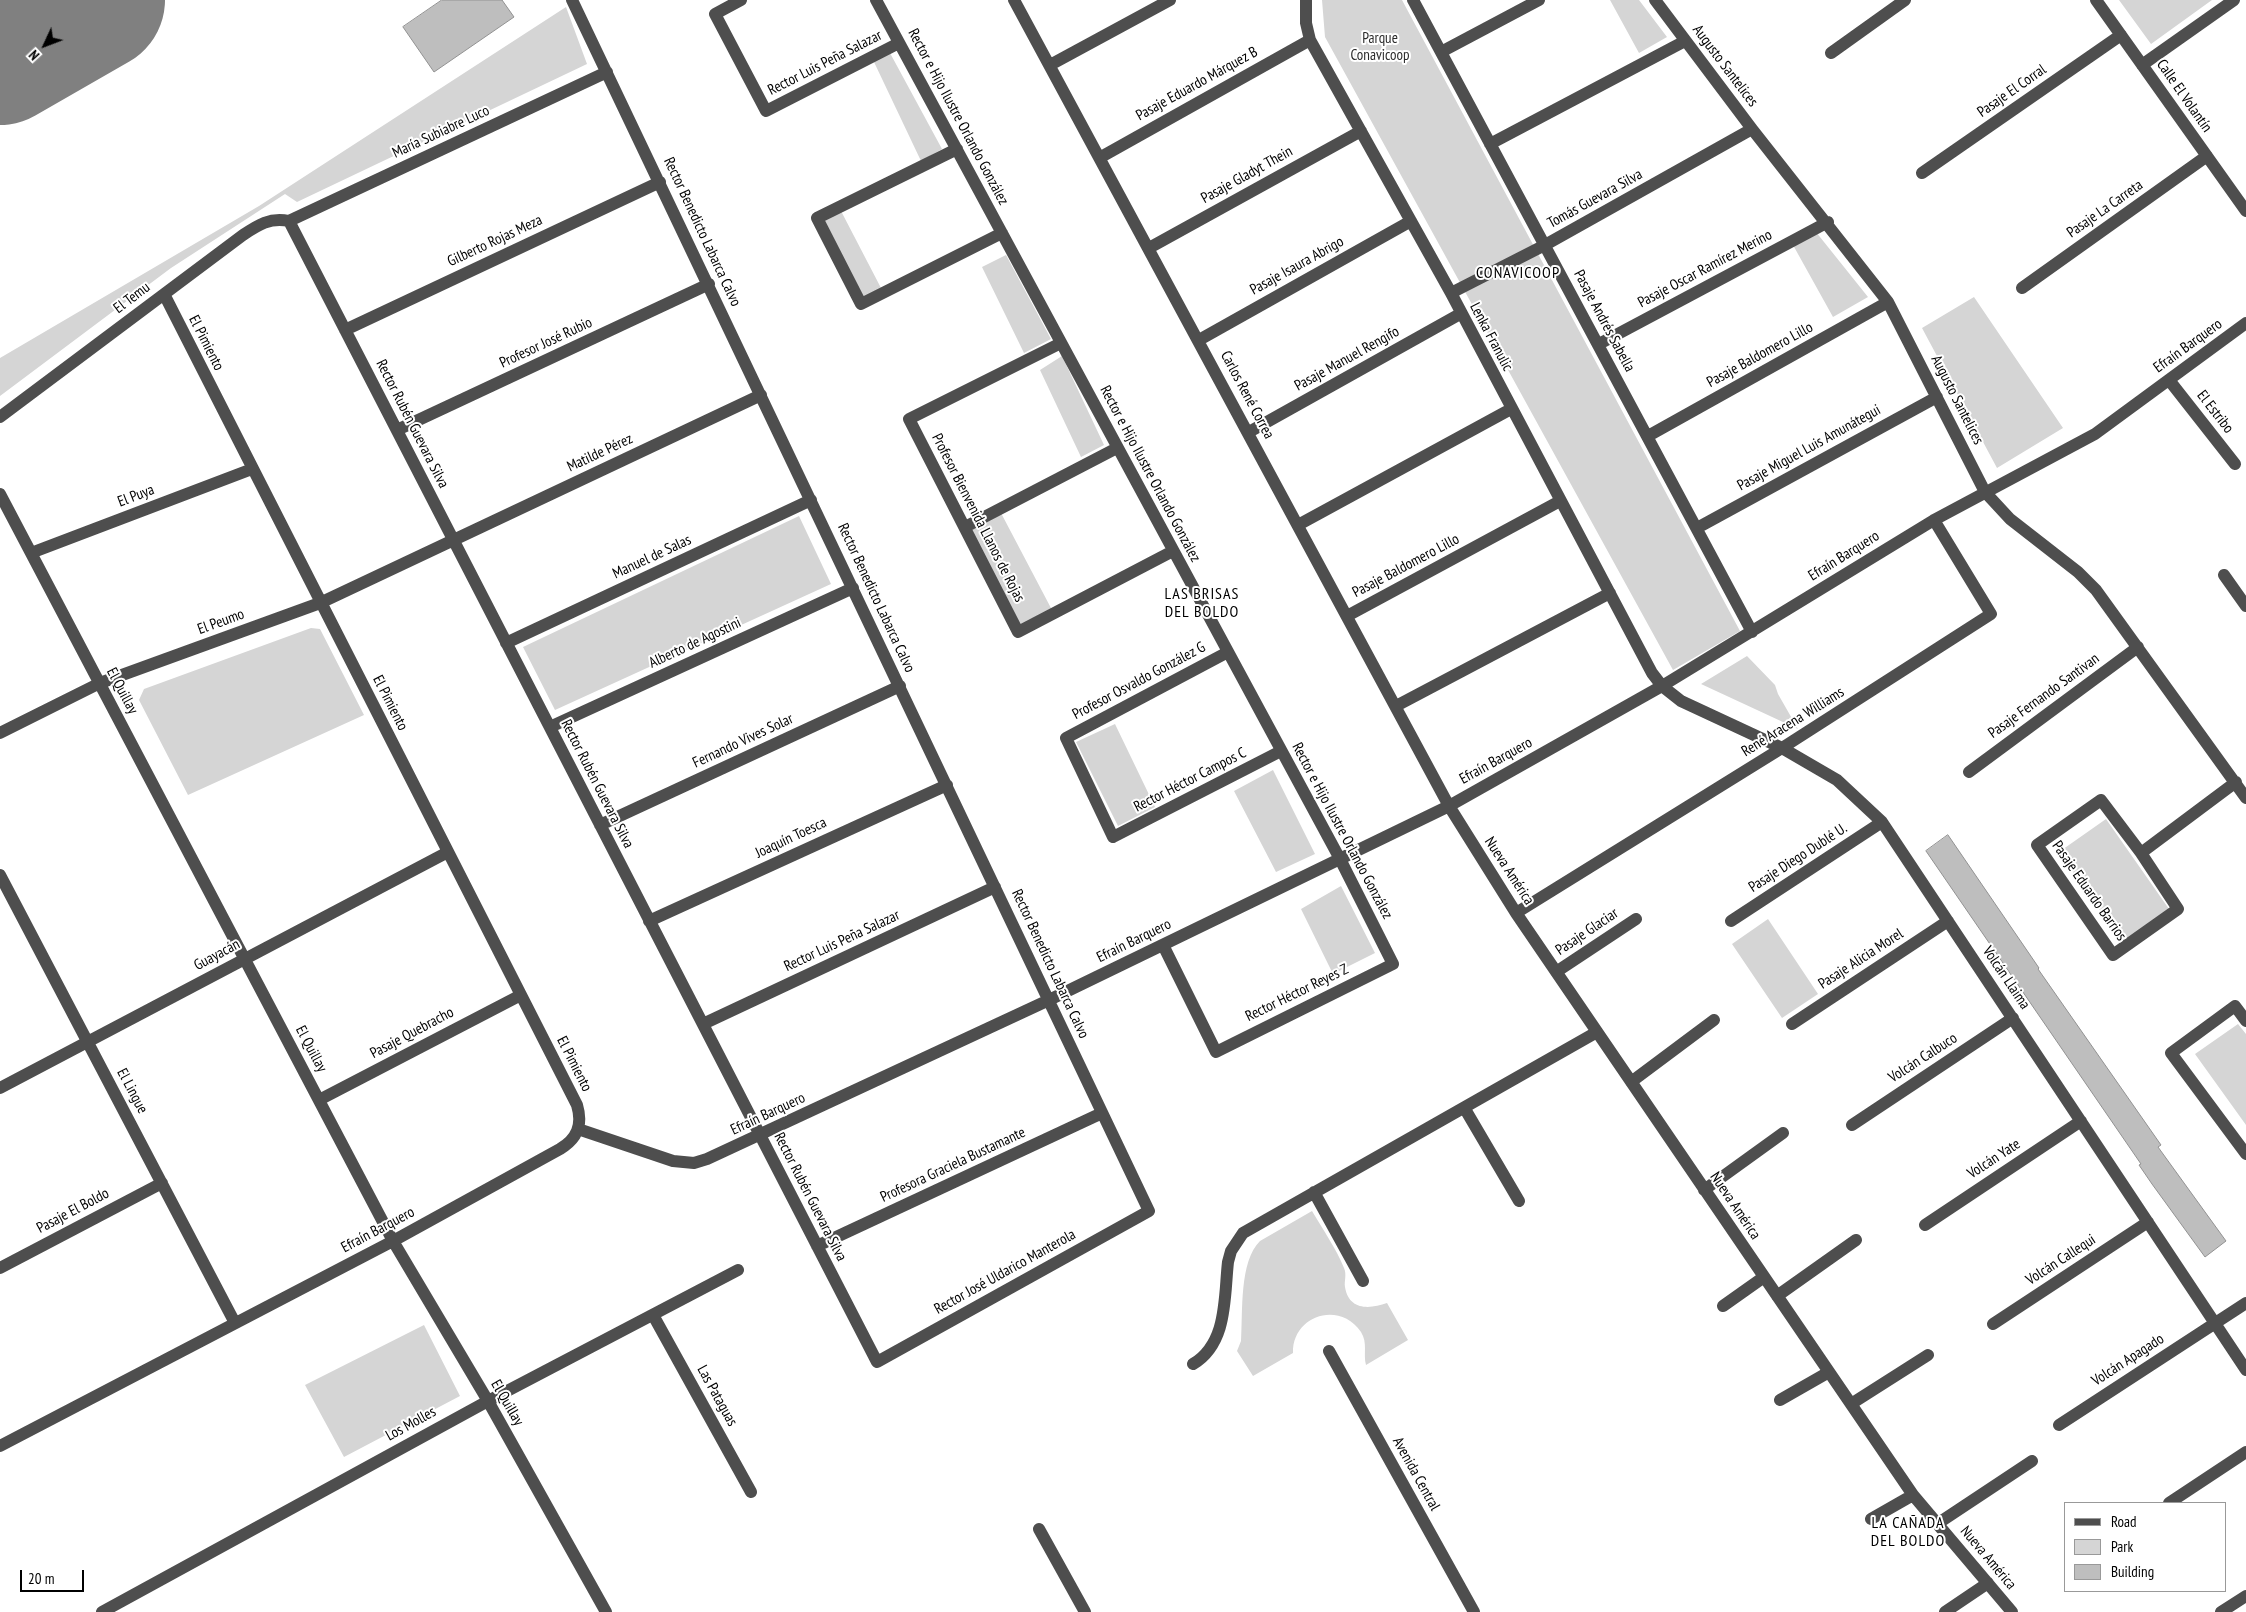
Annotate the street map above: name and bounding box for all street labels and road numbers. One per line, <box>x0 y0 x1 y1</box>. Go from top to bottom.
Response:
street label: Augusto Santelices <box>1688 22 1762 110</box>
street label: Rector Luis Peña Salazar <box>765 26 885 100</box>
street label: Rector e Hijo Ilustre Orlando González <box>904 26 1012 208</box>
street label: Pasaje Eduardo Márquez B <box>1133 43 1261 125</box>
street label: Calle El Volantín <box>2152 56 2216 136</box>
street label: Pasaje El Corral <box>1974 61 2050 121</box>
street label: María Subiabre Luco <box>390 102 492 162</box>
street label: Pasaje Gladyt Thein <box>1198 142 1296 208</box>
street label: Rector Benedicto Labarca Calvo <box>660 155 744 309</box>
street label: Tomás Guevara Silva <box>1544 166 1646 232</box>
street label: Pasaje La Carreta <box>2064 176 2146 242</box>
street label: Gilberto Rojas Meza <box>445 211 545 271</box>
street label: Pasaje Oscar Ramírez Merino <box>1635 226 1775 312</box>
street label: Pasaje Isaura Abrigo <box>1247 233 1347 299</box>
street label: Pasaje Andrés Sabella <box>1570 267 1638 375</box>
street label: El Temu <box>110 279 154 317</box>
street label: Lenka Franulic <box>1465 300 1517 374</box>
street label: El Pimiento <box>184 312 228 374</box>
street label: Profesor José Rubio <box>497 314 595 372</box>
street label: Efraín Barquero <box>2150 315 2226 377</box>
street label: Pasaje Baldomero Lillo <box>1704 318 1816 392</box>
street label: Pasaje Manuel Rengifo <box>1292 323 1402 395</box>
street label: Carlos René Correa <box>1216 348 1278 442</box>
street label: Augusto Santelices <box>1927 352 1987 448</box>
street label: Rector Rubén Guevara Silva <box>372 357 452 491</box>
street label: Rector e Hijo Ilustre Orlando González <box>1096 383 1204 565</box>
street label: El Estribo <box>2193 387 2237 437</box>
street label: Pasaje Miguel Luis Amunátegui <box>1734 401 1884 495</box>
street label: Matilde Pérez <box>564 430 636 476</box>
street label: Profesor Bienvenida Llanos de Rojas <box>928 431 1028 605</box>
street label: El Puya <box>115 481 157 511</box>
street label: Rector Benedicto Labarca Calvo <box>834 521 918 675</box>
street label: Efraín Barquero <box>1805 527 1883 585</box>
street label: Pasaje Baldomero Lillo <box>1350 530 1462 602</box>
street label: Manuel de Salas <box>610 531 694 583</box>
street label: El Peumo <box>195 605 247 639</box>
street label: Alberto de Agostini <box>646 614 744 672</box>
street label: Profesor Osvaldo González G <box>1070 638 1208 724</box>
street label: Pasaje Fernando Santivan <box>1985 650 2103 742</box>
street label: El Quillay <box>102 665 142 717</box>
street label: El Pimiento <box>368 672 412 734</box>
street label: René Aracena Williams <box>1738 683 1848 761</box>
street label: Fernando Vives Solar <box>690 710 796 772</box>
street label: Rector Rubén Guevara Silva <box>557 717 637 851</box>
street label: Efraín Barquero <box>1456 734 1536 788</box>
street label: Rector e Hijo Ilustre Orlando González <box>1288 740 1396 922</box>
street label: Rector Héctor Campos C <box>1131 744 1249 816</box>
street label: Joaquín Toesca <box>753 814 829 862</box>
street label: Pasaje Diego Dublé U. <box>1745 820 1851 896</box>
street label: Nueva América <box>1480 834 1538 908</box>
street label: Pasaje Eduardo Barrios <box>2048 838 2130 944</box>
street label: Rector Benedicto Labarca Calvo <box>1008 887 1092 1041</box>
street label: Pasaje Glaciar <box>1552 905 1622 959</box>
street label: Rector Luis Peña Salazar <box>781 906 903 976</box>
street label: Efraín Barquero <box>1094 915 1174 967</box>
street label: Pasaje Alicia Morel <box>1815 925 1907 993</box>
street label: Guayacán <box>191 935 243 975</box>
street label: Volcán Llaima <box>1978 943 2034 1013</box>
street label: Rector Héctor Reyes Z <box>1243 960 1351 1026</box>
street label: Pasaje Quebracho <box>367 1003 457 1063</box>
street label: El Quillay <box>291 1023 331 1075</box>
street label: Volcán Calbuco <box>1885 1029 1961 1087</box>
street label: El Pimiento <box>552 1033 596 1095</box>
street label: El Lingue <box>113 1065 151 1117</box>
street label: Efraín Barquero <box>728 1089 808 1139</box>
street label: Profesora Graciela Bustamante <box>878 1123 1028 1207</box>
street label: Rector Rubén Guevara Silva <box>770 1130 850 1264</box>
street label: Volcán Yate <box>1964 1135 2024 1183</box>
street label: Nueva América <box>1706 1169 1764 1243</box>
street label: Pasaje El Boldo <box>34 1184 112 1238</box>
street label: Efraín Barquero <box>338 1203 418 1257</box>
street label: Rector José Uldarico Manterola <box>931 1226 1079 1318</box>
street label: Volcán Callequi <box>2023 1231 2099 1289</box>
street label: Volcán Apagado <box>2089 1330 2167 1390</box>
street label: Las Pataguas <box>693 1362 741 1430</box>
street label: El Quillay <box>487 1377 527 1429</box>
street label: Los Molles <box>383 1403 439 1445</box>
street label: Avenida Central <box>1388 1434 1444 1514</box>
street label: Nueva América <box>1956 1523 2020 1593</box>

